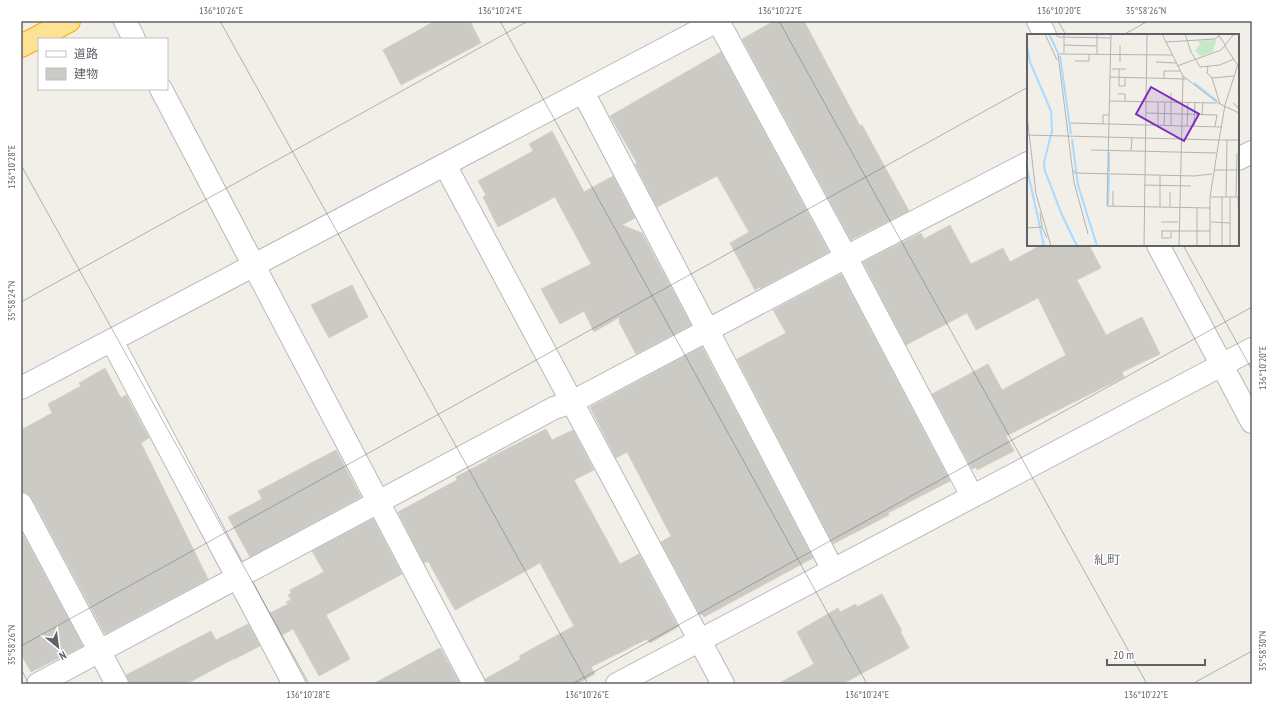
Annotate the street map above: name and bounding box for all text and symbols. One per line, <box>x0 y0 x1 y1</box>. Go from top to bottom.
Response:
text: 136°10'26"E <box>199 4 243 17</box>
text: 136°10'24"E <box>478 4 522 17</box>
text: 136°10'22"E <box>758 4 802 17</box>
text: 136°10'20"E <box>1037 4 1081 17</box>
text: 35°58'26"N <box>1126 4 1166 17</box>
inset map <box>1027 34 1239 246</box>
legend <box>38 38 168 90</box>
text: 道路 <box>74 46 98 61</box>
text: 建物 <box>74 66 98 81</box>
text: 136°10'28"E <box>5 145 18 189</box>
text: 35°58'24"N <box>5 281 18 321</box>
text: 136°10'20"E <box>1256 346 1269 390</box>
district label: 糺町 <box>1094 551 1120 568</box>
text: 35°58'26"N <box>5 625 18 665</box>
north arrow <box>38 627 78 667</box>
text: 35°58'30"N <box>1256 631 1269 671</box>
scale bar <box>1107 641 1205 667</box>
text: 20 m <box>1113 647 1134 662</box>
text: N <box>57 648 69 663</box>
text: 136°10'28"E <box>286 688 330 701</box>
text: 136°10'26"E <box>565 688 609 701</box>
text: 136°10'24"E <box>845 688 889 701</box>
text: 136°10'22"E <box>1124 688 1168 701</box>

